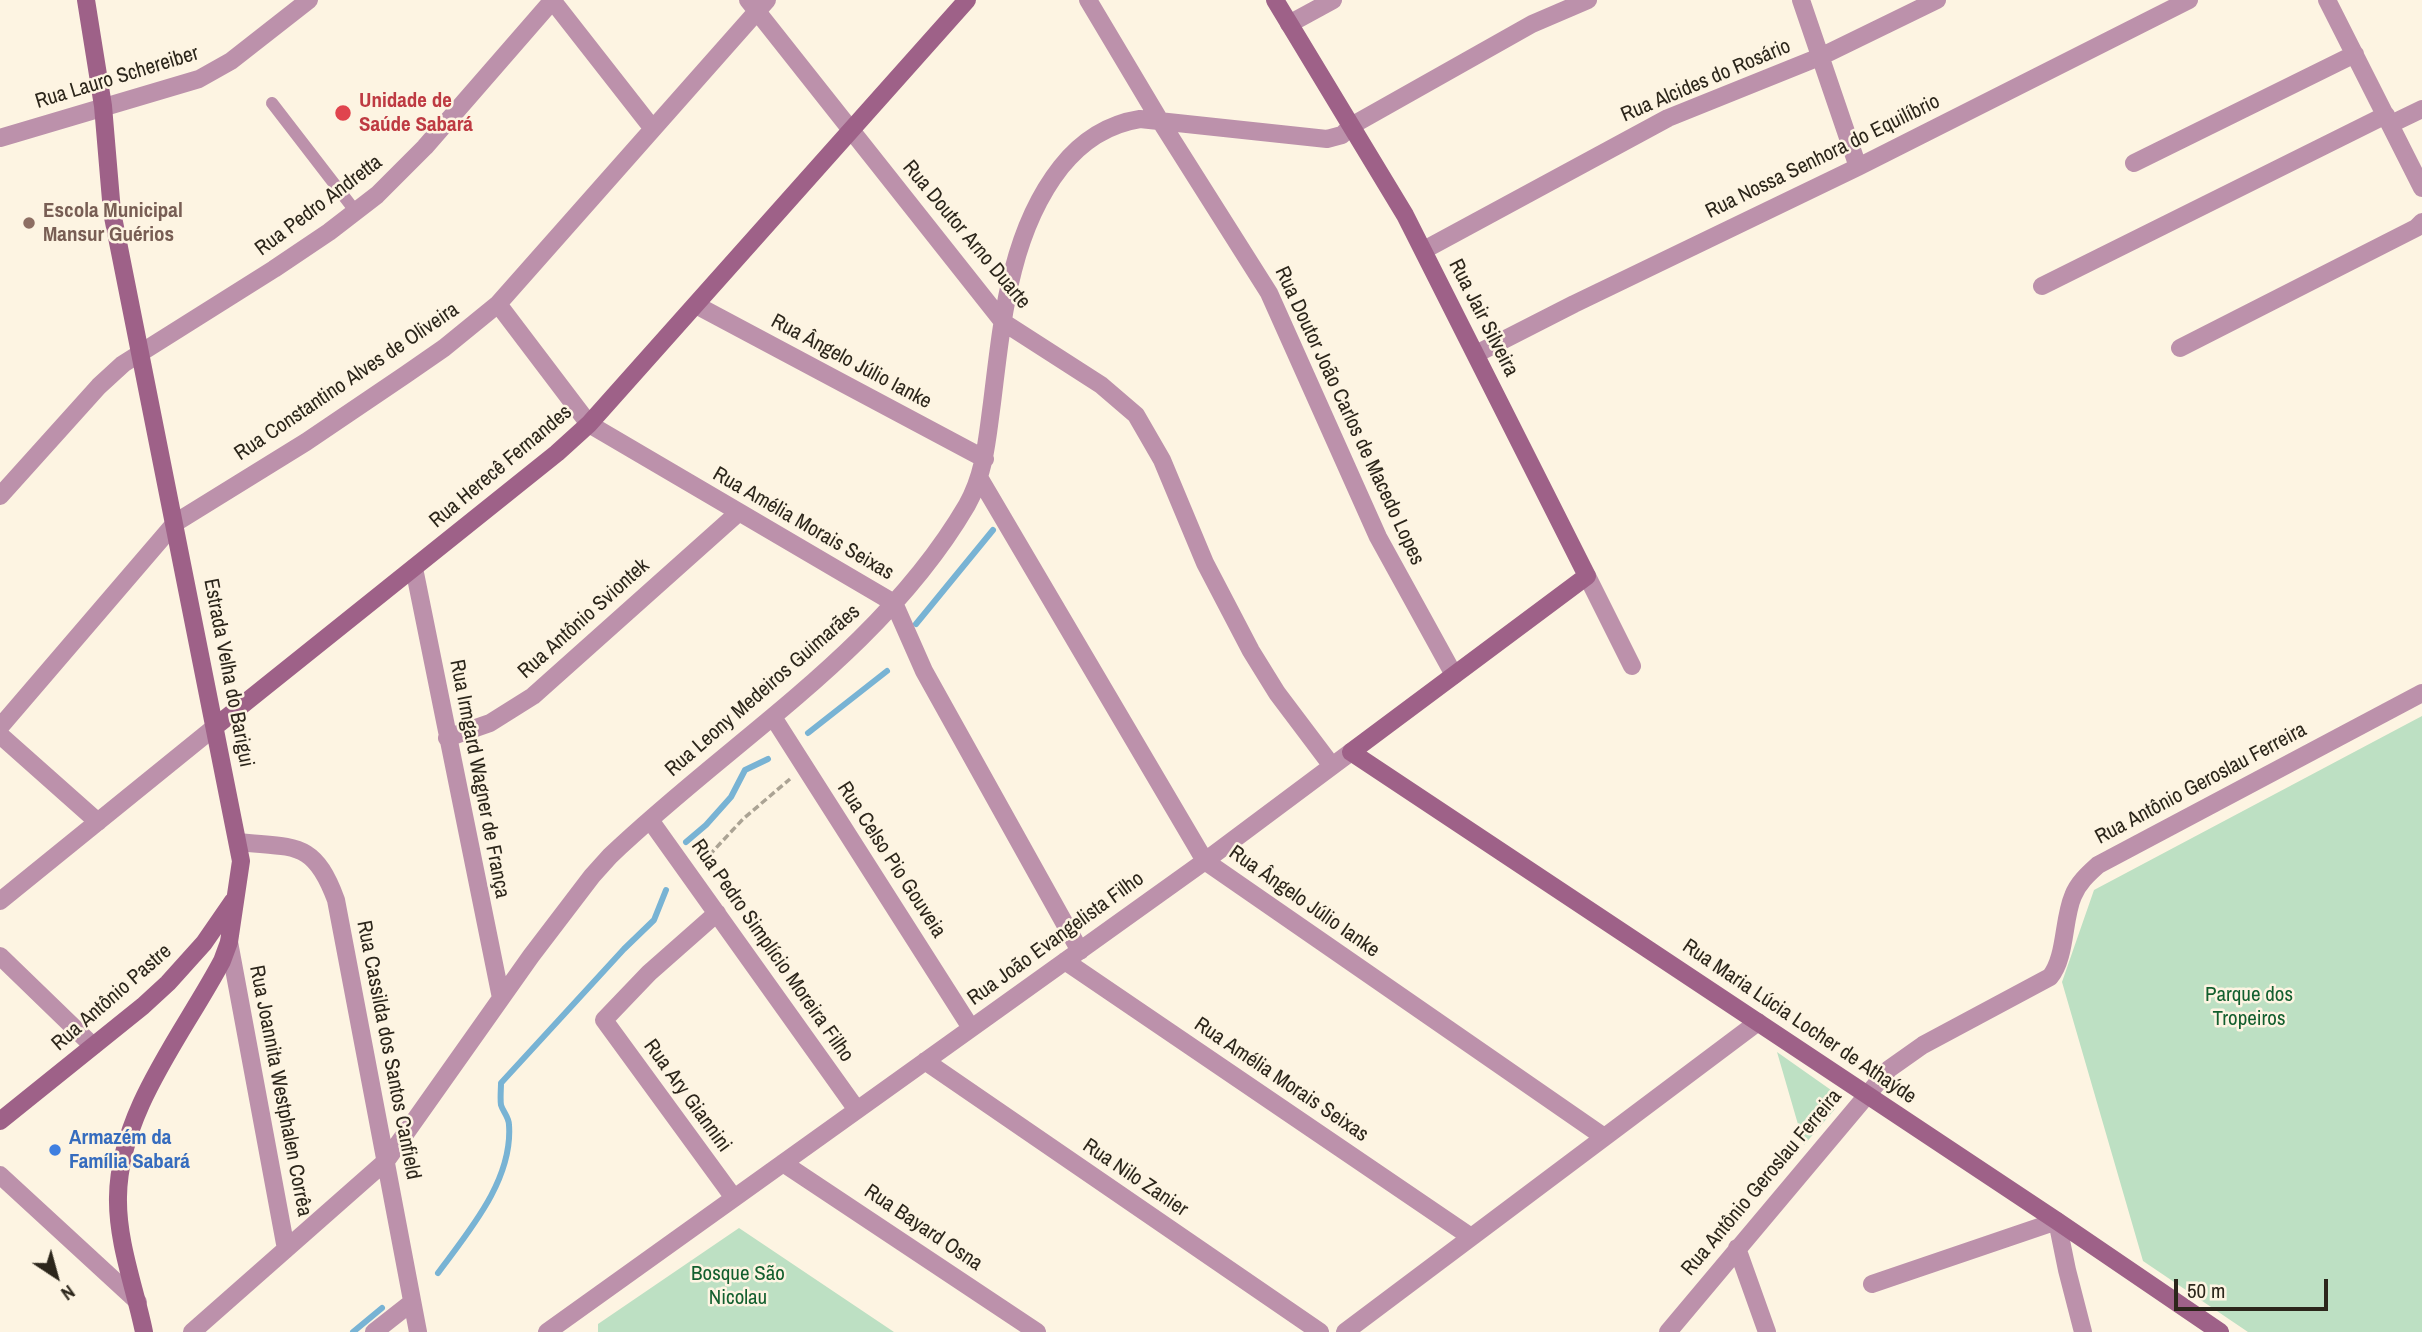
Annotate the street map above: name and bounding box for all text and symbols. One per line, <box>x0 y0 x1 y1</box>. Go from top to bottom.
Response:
street label: Rua Alcides do Rosário <box>1617 34 1795 128</box>
street label: Rua Lauro Schereiber <box>32 41 202 115</box>
place label: Unidade de Saúde Sabará <box>359 88 473 138</box>
street label: Rua Nossa Senhora do Equilíbrio <box>1702 89 1944 225</box>
marker: Unidade de Saúde Sabará <box>333 103 353 123</box>
street label: Rua Pedro Andretta <box>251 150 387 262</box>
street label: Rua Doutor Arno Duarte <box>897 156 1035 314</box>
place label: Escola Municipal Mansur Guérios <box>43 198 183 248</box>
marker: Escola Municipal Mansur Guérios <box>21 215 37 231</box>
street label: Rua Jair Silveira <box>1443 255 1523 381</box>
street label: Rua Doutor João Carlos de Macedo Lopes <box>1269 263 1429 569</box>
street label: Rua Constantino Alves de Oliveira <box>230 297 464 467</box>
street label: Rua Ângelo Júlio Ianke <box>766 309 936 415</box>
street label: Rua Herecê Fernandes <box>425 400 577 534</box>
street label: Rua Amélia Morais Seixas <box>708 462 898 586</box>
street label: Rua Antônio Sviontek <box>513 554 655 684</box>
street label: Estrada Velha do Barigui <box>197 577 259 769</box>
street label: Rua Leony Medeiros Guimarães <box>660 600 866 782</box>
street label: Rua Irmgard Wagner de França <box>443 658 515 900</box>
street label: Rua Antônio Geroslau Ferreira <box>2091 718 2311 850</box>
street label: Rua Celso Pio Gouveia <box>831 777 951 943</box>
street label: Rua Pedro Simplício Moreira Filho <box>685 835 859 1067</box>
street label: Rua Ângelo Júlio Ianke <box>1224 841 1384 963</box>
street label: Rua João Evangelista Filho <box>963 867 1149 1011</box>
street label: Rua Cassilda dos Santos Canfield <box>351 918 425 1182</box>
street label: Rua Maria Lúcia Locher de Athaýde <box>1677 934 1921 1110</box>
street label: Rua Antônio Pastre <box>47 939 177 1057</box>
street label: Rua Joannita Westphalen Corrêa <box>243 963 317 1219</box>
park label: Parque dos Tropeiros <box>2205 982 2293 1032</box>
street label: Rua Amélia Morais Seixas <box>1189 1012 1373 1148</box>
street label: Rua Ary Giannini <box>638 1035 736 1157</box>
street label: Rua Antônio Geroslau Ferreira <box>1677 1085 1847 1281</box>
place label: Armazém da Família Sabará <box>69 1125 190 1175</box>
street label: Rua Nilo Zanier <box>1078 1134 1192 1222</box>
marker: Armazém da Família Sabará <box>47 1142 63 1158</box>
street label: Rua Bayard Osna <box>859 1179 987 1277</box>
north arrow <box>21 1241 91 1311</box>
park label: Bosque São Nicolau <box>691 1261 785 1311</box>
scale bar <box>2177 1266 2331 1310</box>
text: 50 m <box>2187 1276 2225 1305</box>
text: N <box>56 1279 81 1307</box>

